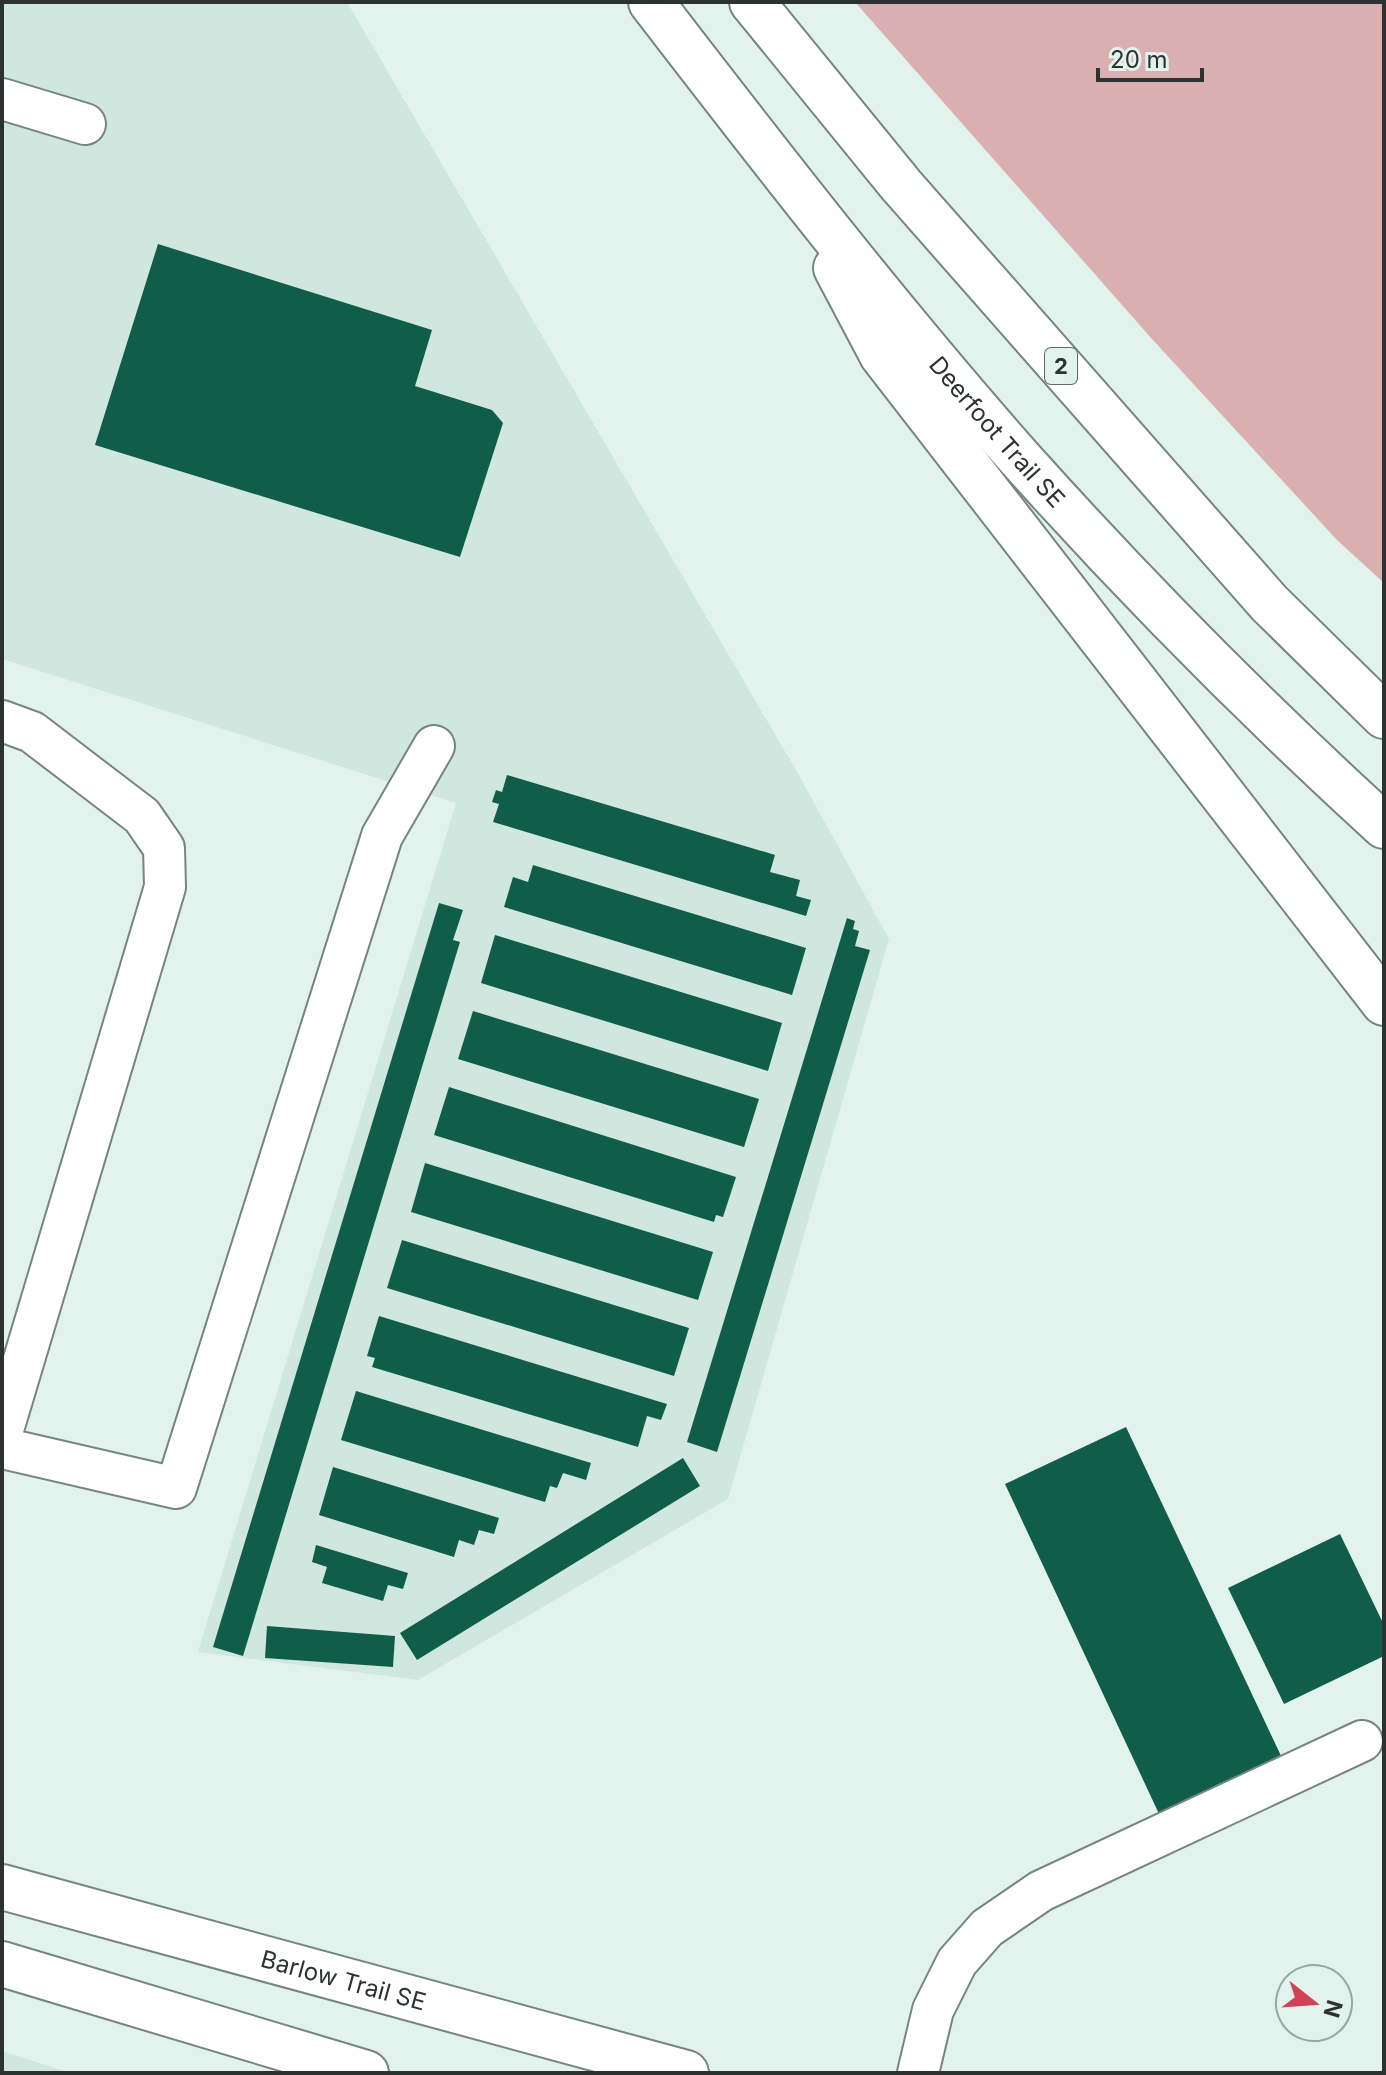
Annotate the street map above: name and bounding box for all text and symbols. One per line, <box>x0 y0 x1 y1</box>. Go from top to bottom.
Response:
scale bar <box>1098 32 1202 82</box>
text: 20 m <box>1110 45 1168 74</box>
road number: 2 <box>1045 348 1077 384</box>
street label: Deerfoot Trail SE <box>924 350 1071 513</box>
street label: Barlow Trail SE <box>258 1944 429 2016</box>
north arrow <box>1274 1963 1354 2043</box>
text: N <box>1318 1997 1348 2021</box>

